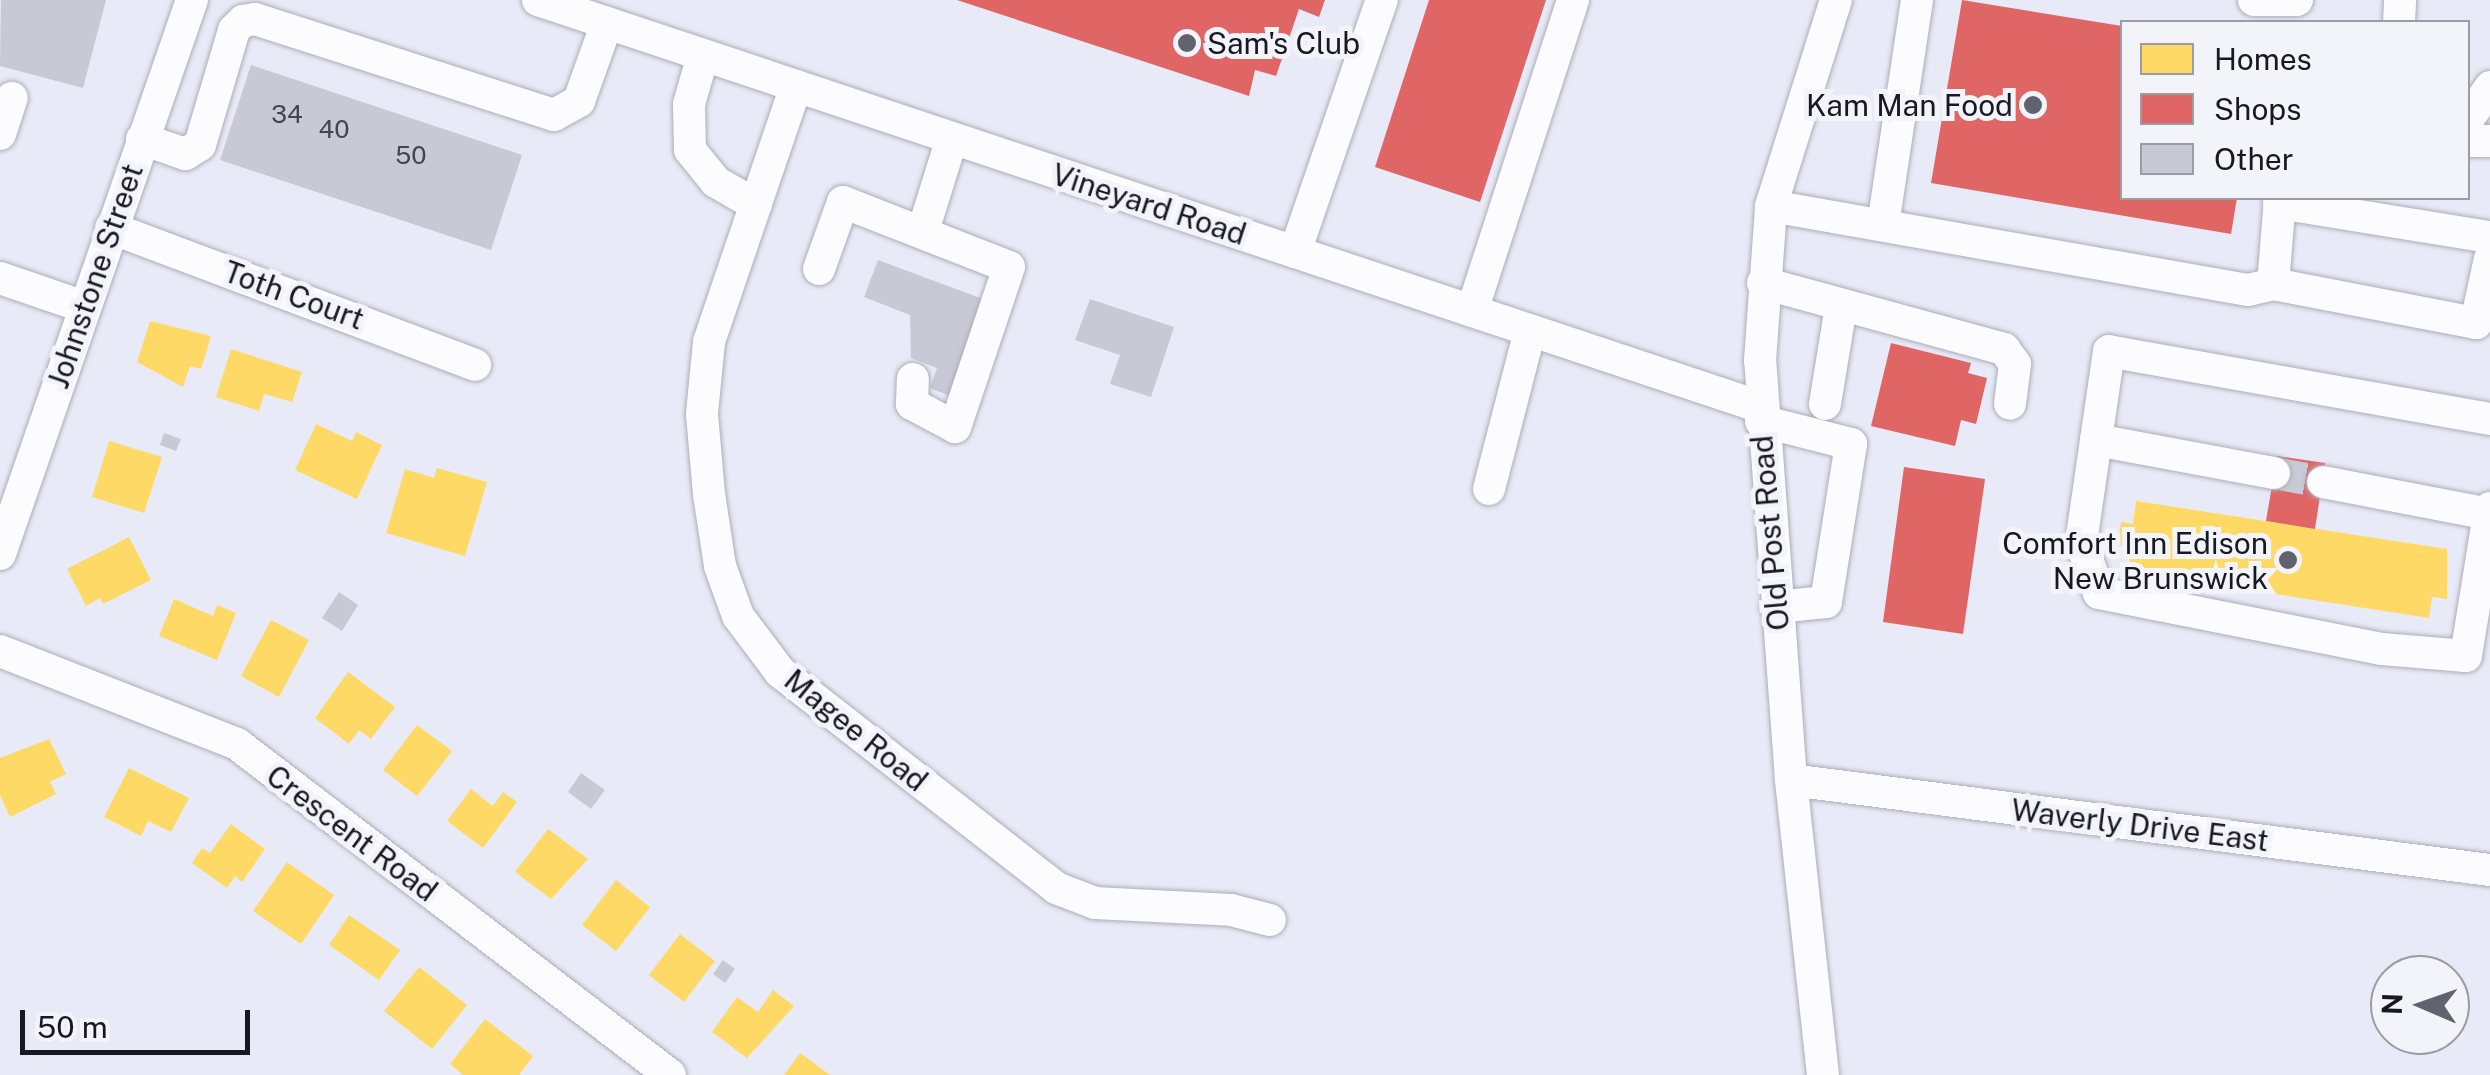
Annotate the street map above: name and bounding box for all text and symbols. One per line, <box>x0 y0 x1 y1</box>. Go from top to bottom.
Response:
legend <box>2120 20 2470 200</box>
place label: Sam's Club <box>1207 25 1360 61</box>
marker: Sam's Club <box>1176 32 1198 54</box>
text: Homes <box>2214 41 2312 77</box>
place label: Kam Man Food <box>1806 87 2013 123</box>
text: Shops <box>2214 91 2301 127</box>
marker: Kam Man Food <box>2022 94 2044 116</box>
house number: 34 <box>271 99 303 129</box>
house number: 40 <box>318 114 350 144</box>
house number: 50 <box>395 140 427 170</box>
text: Other <box>2214 141 2294 177</box>
street label: Vineyard Road <box>1047 156 1251 252</box>
street label: Johnstone Street <box>40 159 150 393</box>
street label: Toth Court <box>219 253 369 337</box>
street label: Old Post Road <box>1744 434 1796 632</box>
place label: Comfort Inn Edison New Brunswick <box>2002 525 2268 596</box>
marker: Comfort Inn Edison New Brunswick <box>2277 549 2299 571</box>
street label: Magee Road <box>777 661 935 799</box>
street label: Crescent Road <box>260 757 444 909</box>
street label: Waverly Drive East <box>2009 791 2271 859</box>
north arrow <box>2370 955 2470 1055</box>
scale bar <box>25 990 255 1052</box>
text: N <box>2375 992 2408 1016</box>
text: 50 m <box>37 1009 108 1045</box>

